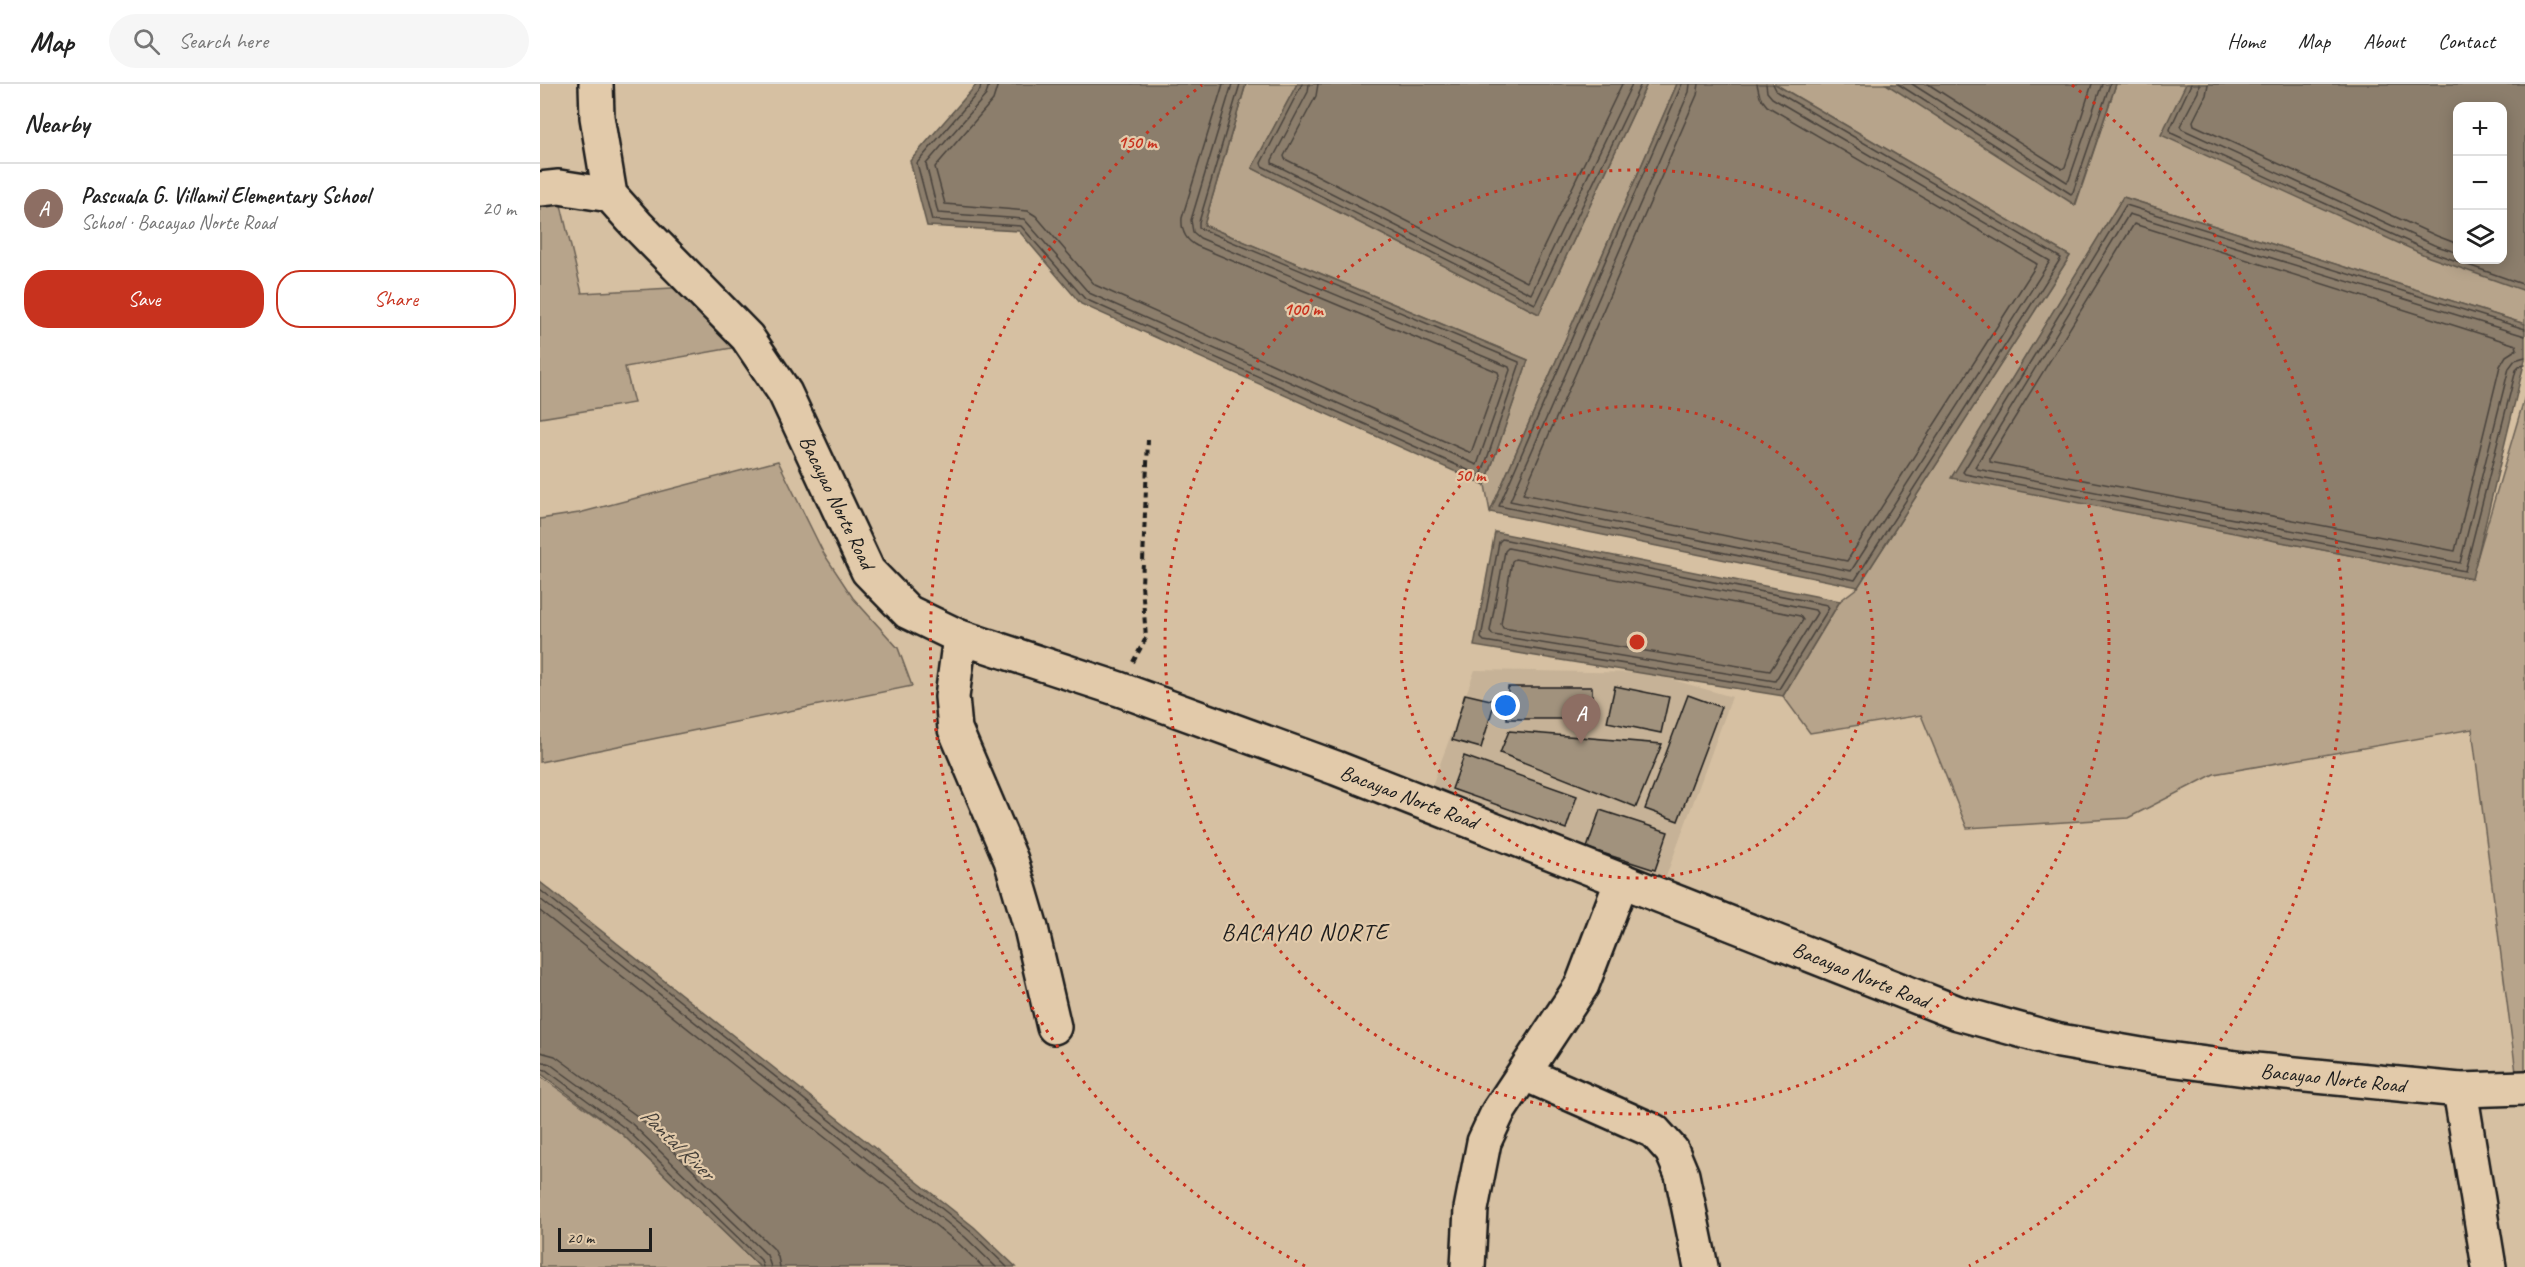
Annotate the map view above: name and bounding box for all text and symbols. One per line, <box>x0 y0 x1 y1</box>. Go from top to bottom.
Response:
search box <box>109 14 529 68</box>
text: Map <box>30 24 73 59</box>
icon: search <box>130 25 163 58</box>
text: Search here <box>178 27 268 55</box>
text: Home <box>2227 28 2265 54</box>
text: Map <box>2298 28 2330 54</box>
text: About <box>2363 28 2405 54</box>
text: Contact <box>2438 28 2495 54</box>
map controls <box>2453 102 2507 264</box>
button: + <box>2453 102 2507 156</box>
text: Nearby <box>24 107 89 140</box>
text: 150 m <box>1118 131 1158 153</box>
button: − <box>2453 156 2507 210</box>
text: Pascuala G. Villamil Elementary School <box>81 182 370 210</box>
text: A <box>38 196 49 221</box>
text: 20 m <box>482 196 516 221</box>
text: School · Bacayao Norte Road <box>81 210 276 235</box>
button: layers <box>2453 210 2507 264</box>
button: Save <box>24 270 264 328</box>
button: Share <box>276 270 516 328</box>
text: 100 m <box>1284 298 1324 320</box>
street label: Bacayao Norte Road <box>793 431 882 576</box>
text: 50 m <box>1455 464 1487 486</box>
centre of rings <box>1627 632 1647 652</box>
your location <box>1491 691 1520 720</box>
pin: A <box>1562 694 1600 744</box>
street label: Bacayao Norte Road <box>1337 759 1485 836</box>
district label: BACAYAO NORTE <box>1221 917 1390 947</box>
street label: Bacayao Norte Road <box>1789 936 1937 1016</box>
street label: Bacayao Norte Road <box>2259 1057 2410 1099</box>
water label: Pantal River <box>634 1102 722 1188</box>
scale bar <box>558 1225 652 1252</box>
text: 20 m <box>567 1228 594 1248</box>

